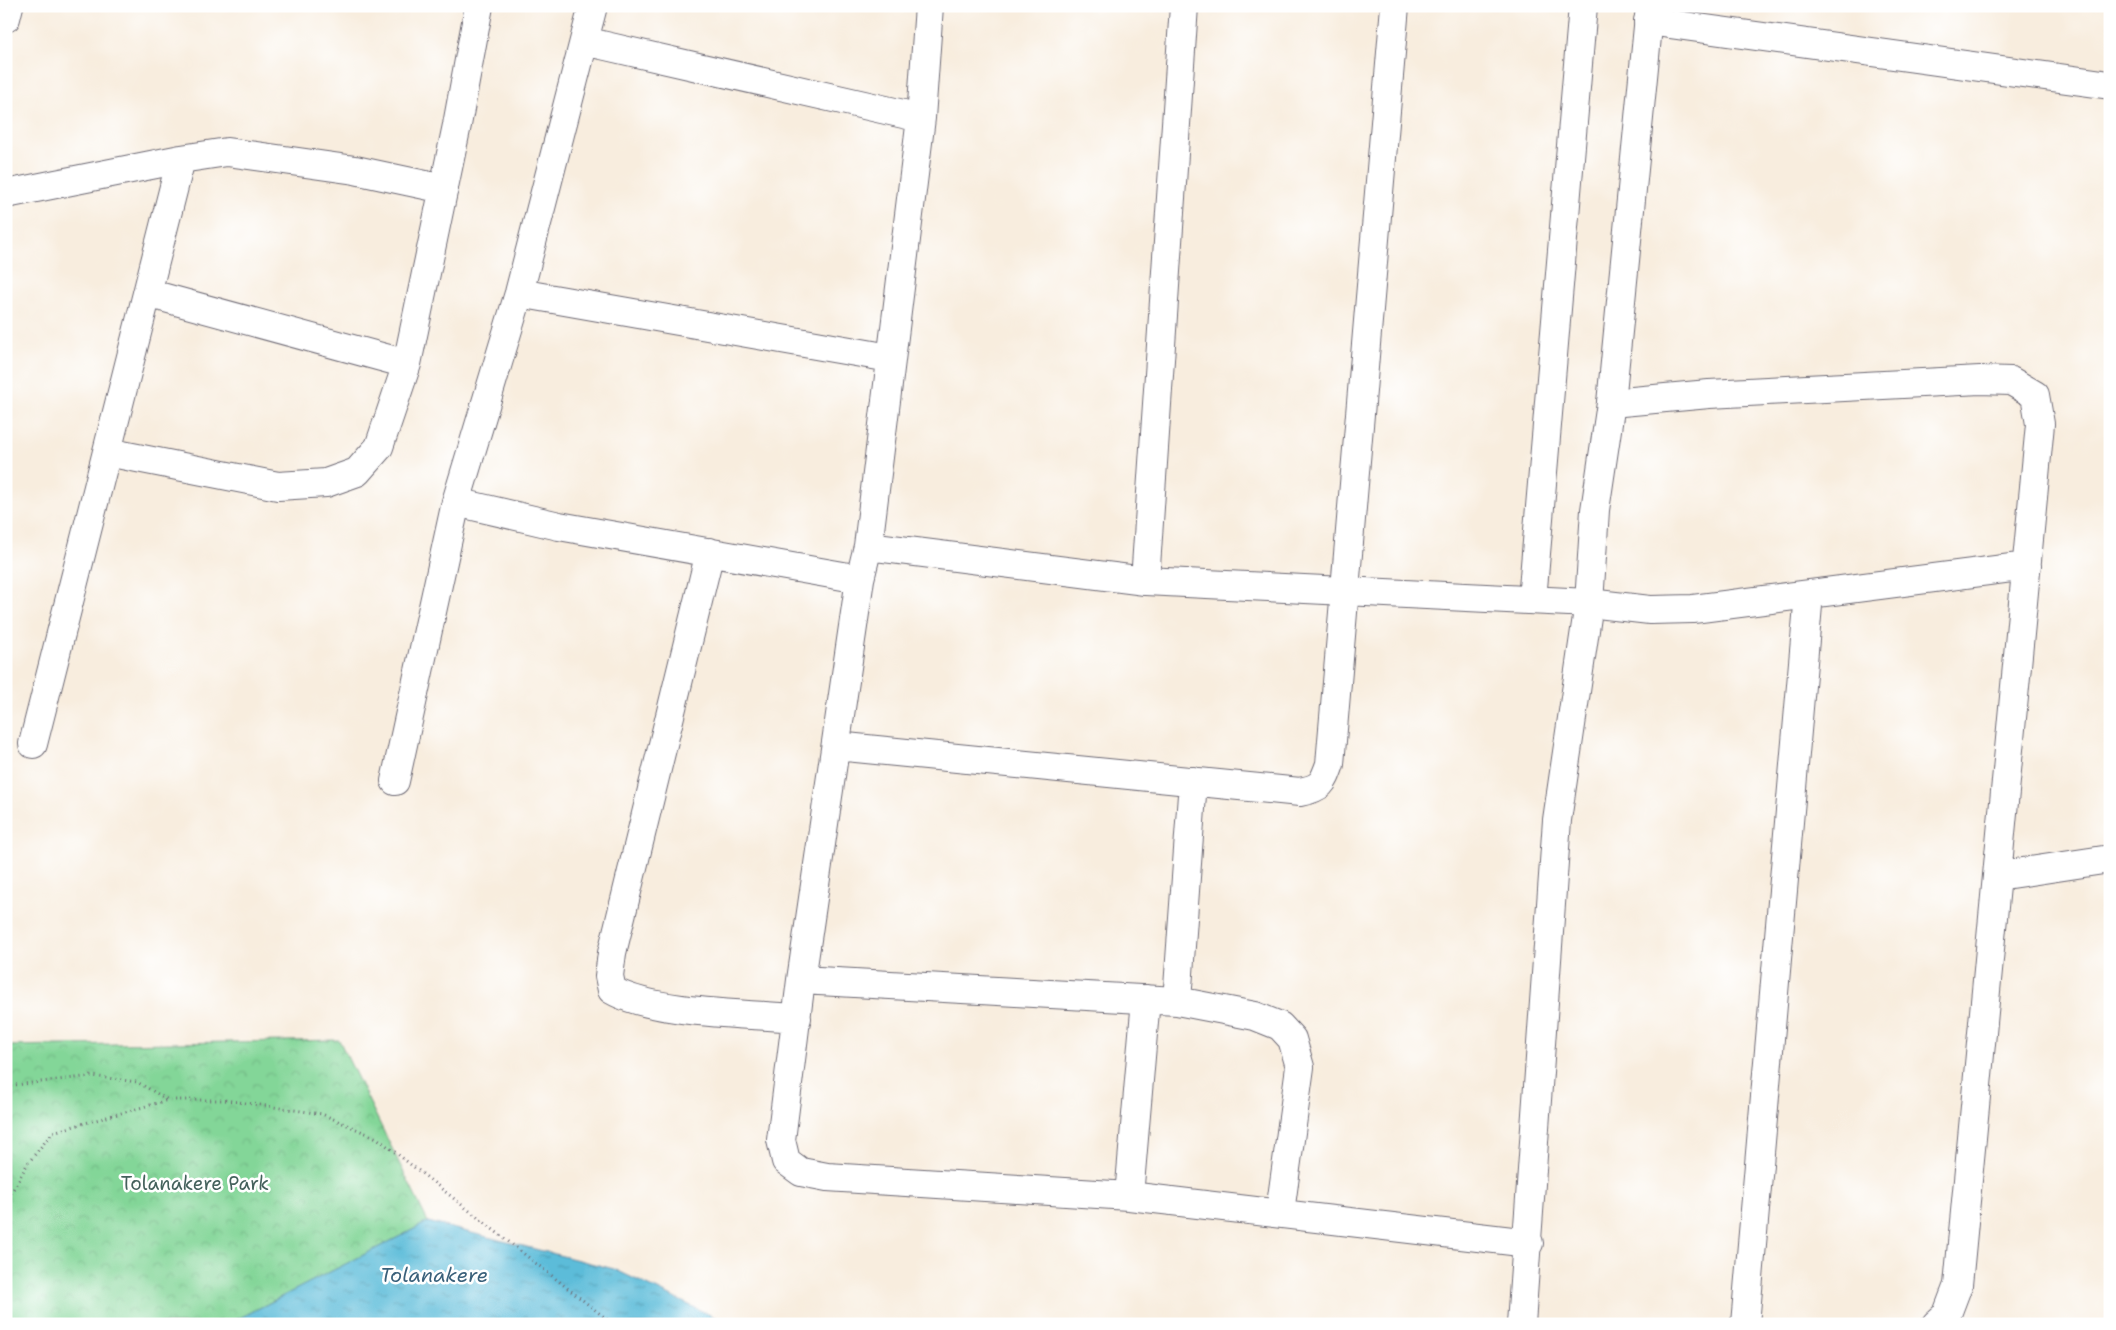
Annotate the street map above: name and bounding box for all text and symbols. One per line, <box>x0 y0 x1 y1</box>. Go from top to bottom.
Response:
park label: Tolanakere Park <box>121 1171 269 1196</box>
water label: Tolanakere <box>380 1262 488 1288</box>

